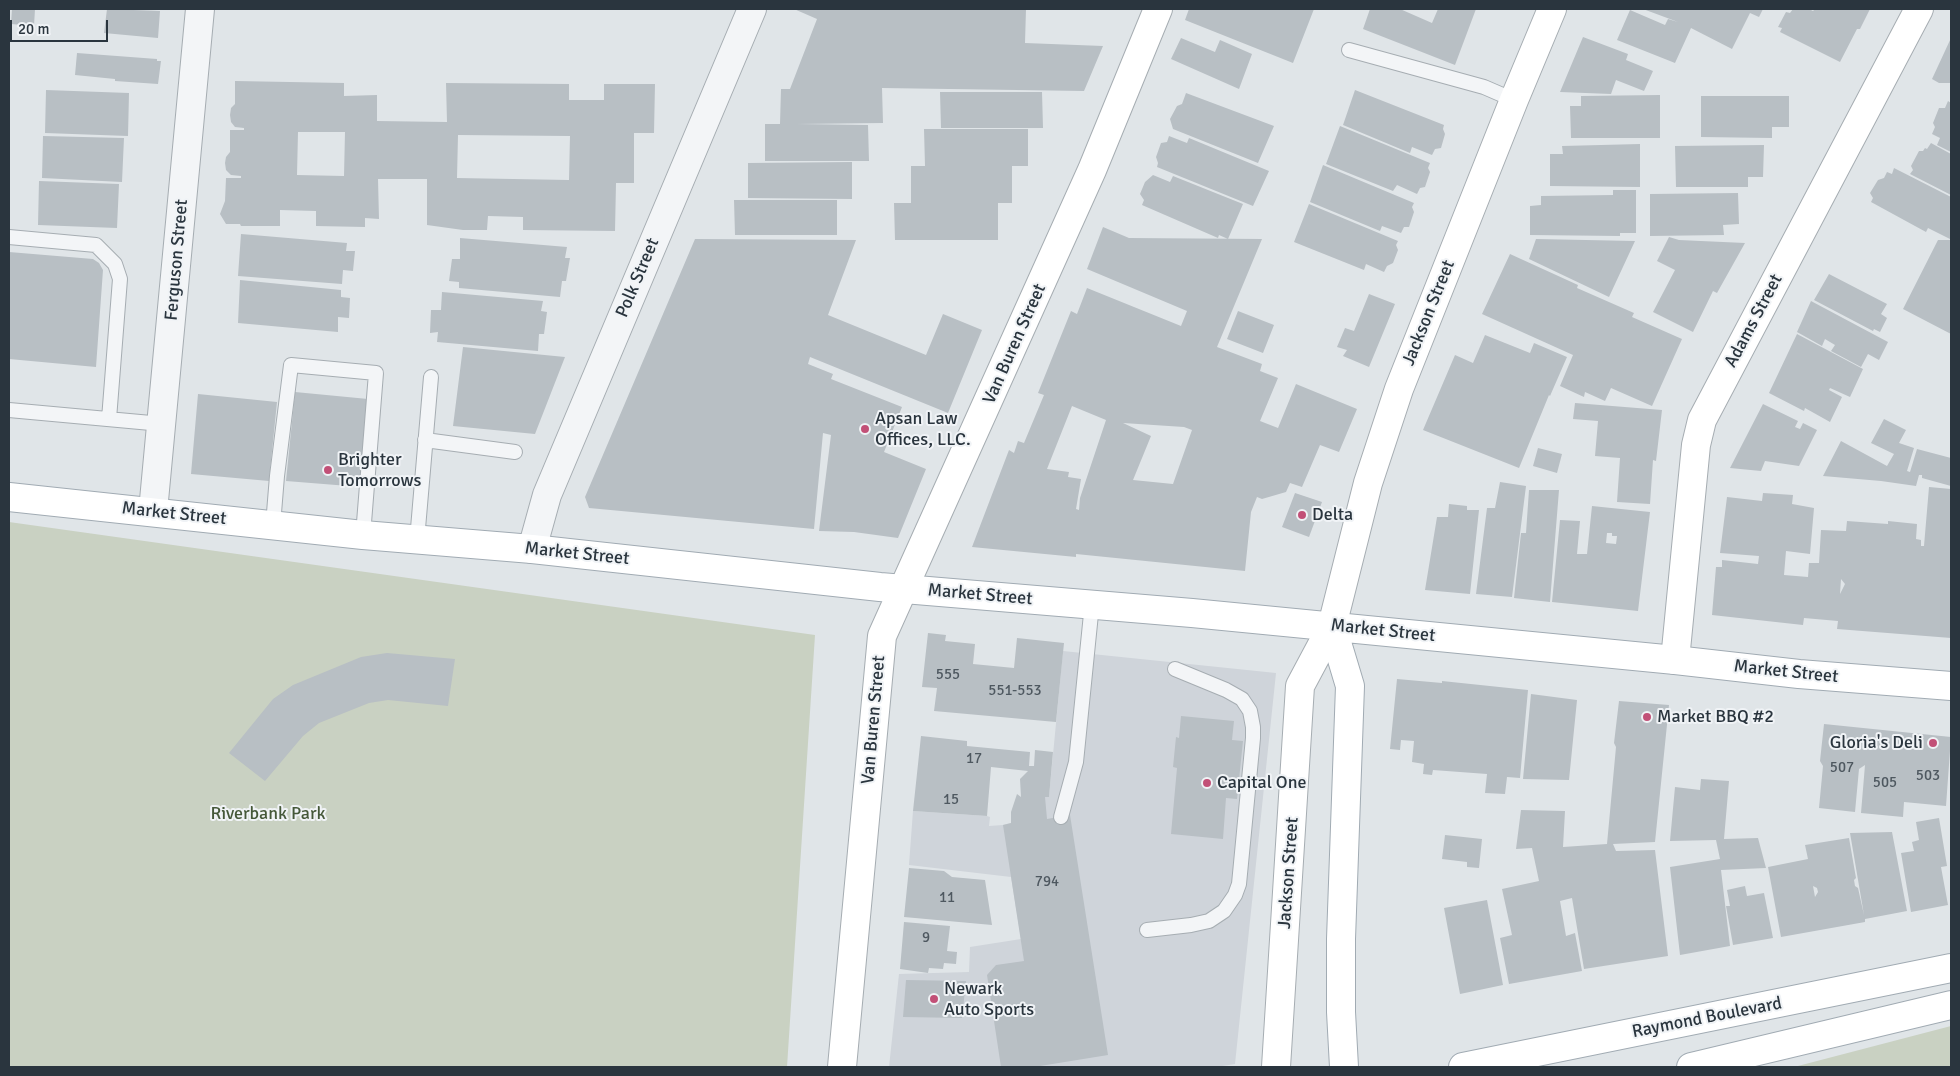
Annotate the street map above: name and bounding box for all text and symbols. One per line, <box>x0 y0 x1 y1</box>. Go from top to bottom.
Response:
scale bar <box>12 10 110 42</box>
text: 20 m <box>18 20 49 38</box>
street label: Ferguson Street <box>161 198 193 322</box>
street label: Polk Street <box>612 235 664 321</box>
street label: Jackson Street <box>1398 257 1460 369</box>
street label: Adams Street <box>1720 271 1788 371</box>
street label: Van Buren Street <box>979 281 1051 407</box>
place label: Apsan Law Offices, LLC. <box>875 408 971 450</box>
marker: Apsan Law Offices, LLC. <box>859 423 871 435</box>
place label: Brighter Tomorrows <box>338 449 421 492</box>
marker: Brighter Tomorrows <box>322 464 334 476</box>
street label: Market Street <box>121 498 227 530</box>
place label: Delta <box>1312 504 1353 526</box>
marker: Delta <box>1296 509 1308 521</box>
street label: Market Street <box>524 538 630 570</box>
street label: Market Street <box>927 580 1033 610</box>
street label: Market Street <box>1330 615 1436 647</box>
street label: Van Buren Street <box>858 655 890 785</box>
street label: Market Street <box>1733 656 1839 688</box>
house number: 555 <box>936 666 960 684</box>
house number: 551-553 <box>988 682 1042 700</box>
place label: Market BBQ #2 <box>1657 706 1774 728</box>
marker: Market BBQ #2 <box>1641 711 1653 723</box>
place label: Gloria's Deli <box>1830 732 1923 754</box>
marker: Gloria's Deli <box>1927 737 1939 749</box>
house number: 17 <box>966 750 982 768</box>
house number: 507 <box>1830 759 1854 777</box>
house number: 503 <box>1916 767 1940 785</box>
place label: Capital One <box>1217 772 1307 794</box>
house number: 505 <box>1873 774 1897 792</box>
marker: Capital One <box>1201 777 1213 789</box>
house number: 15 <box>943 791 959 809</box>
park label: Riverbank Park <box>210 803 326 825</box>
street label: Jackson Street <box>1274 816 1304 930</box>
house number: 794 <box>1035 873 1059 891</box>
house number: 11 <box>939 889 955 907</box>
house number: 9 <box>922 929 930 947</box>
place label: Newark Auto Sports <box>944 978 1034 1021</box>
marker: Newark Auto Sports <box>928 993 940 1005</box>
street label: Raymond Boulevard <box>1630 993 1784 1043</box>

